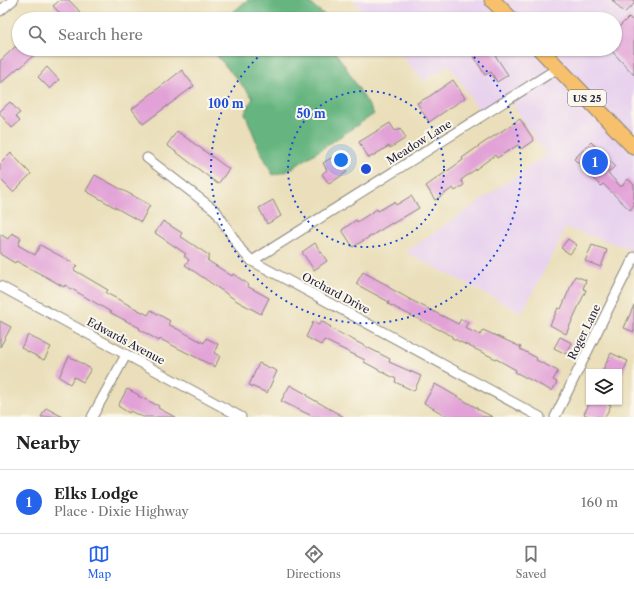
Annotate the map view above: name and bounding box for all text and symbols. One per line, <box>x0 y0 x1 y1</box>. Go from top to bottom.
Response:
search box <box>12 12 622 56</box>
icon: search <box>26 23 48 45</box>
text: Search here <box>58 25 143 44</box>
road number: US 25 <box>568 90 606 106</box>
text: 100 m <box>208 96 244 111</box>
text: 50 m <box>296 106 326 121</box>
street label: Meadow Lane <box>384 117 454 167</box>
pin: 1 <box>582 147 608 177</box>
your location <box>331 150 351 170</box>
centre of rings <box>359 162 373 176</box>
street label: Orchard Drive <box>300 269 372 317</box>
street label: Roger Lane <box>565 302 603 362</box>
street label: Edwards Avenue <box>85 315 167 367</box>
map controls <box>586 369 622 405</box>
button: layers <box>586 369 622 405</box>
text: Nearby <box>16 433 80 453</box>
text: Elks Lodge <box>54 484 138 503</box>
text: 1 <box>26 494 32 510</box>
text: 160 m <box>581 494 618 510</box>
text: Place · Dixie Highway <box>54 503 189 519</box>
tab: Map <box>88 543 111 581</box>
tab: Directions <box>286 543 341 581</box>
tab: Saved <box>516 543 546 581</box>

